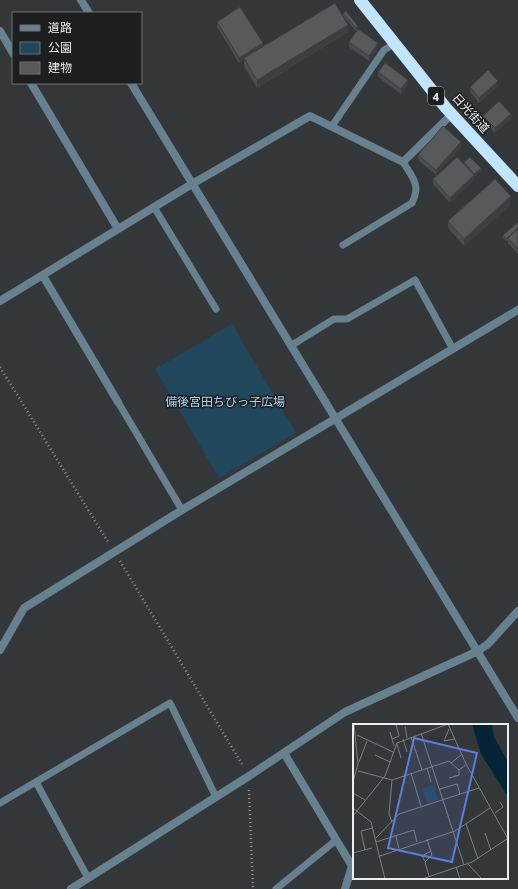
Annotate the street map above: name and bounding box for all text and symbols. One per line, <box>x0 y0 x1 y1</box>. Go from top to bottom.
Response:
legend <box>12 12 142 84</box>
text: 道路 <box>48 19 72 36</box>
text: 公園 <box>48 39 72 56</box>
text: 建物 <box>48 59 72 76</box>
road number: 4 <box>428 87 444 105</box>
street label: 日光街道 <box>449 89 493 137</box>
park label: 備後宮田ちびっ子広場 <box>165 393 285 410</box>
inset map <box>353 724 508 879</box>

